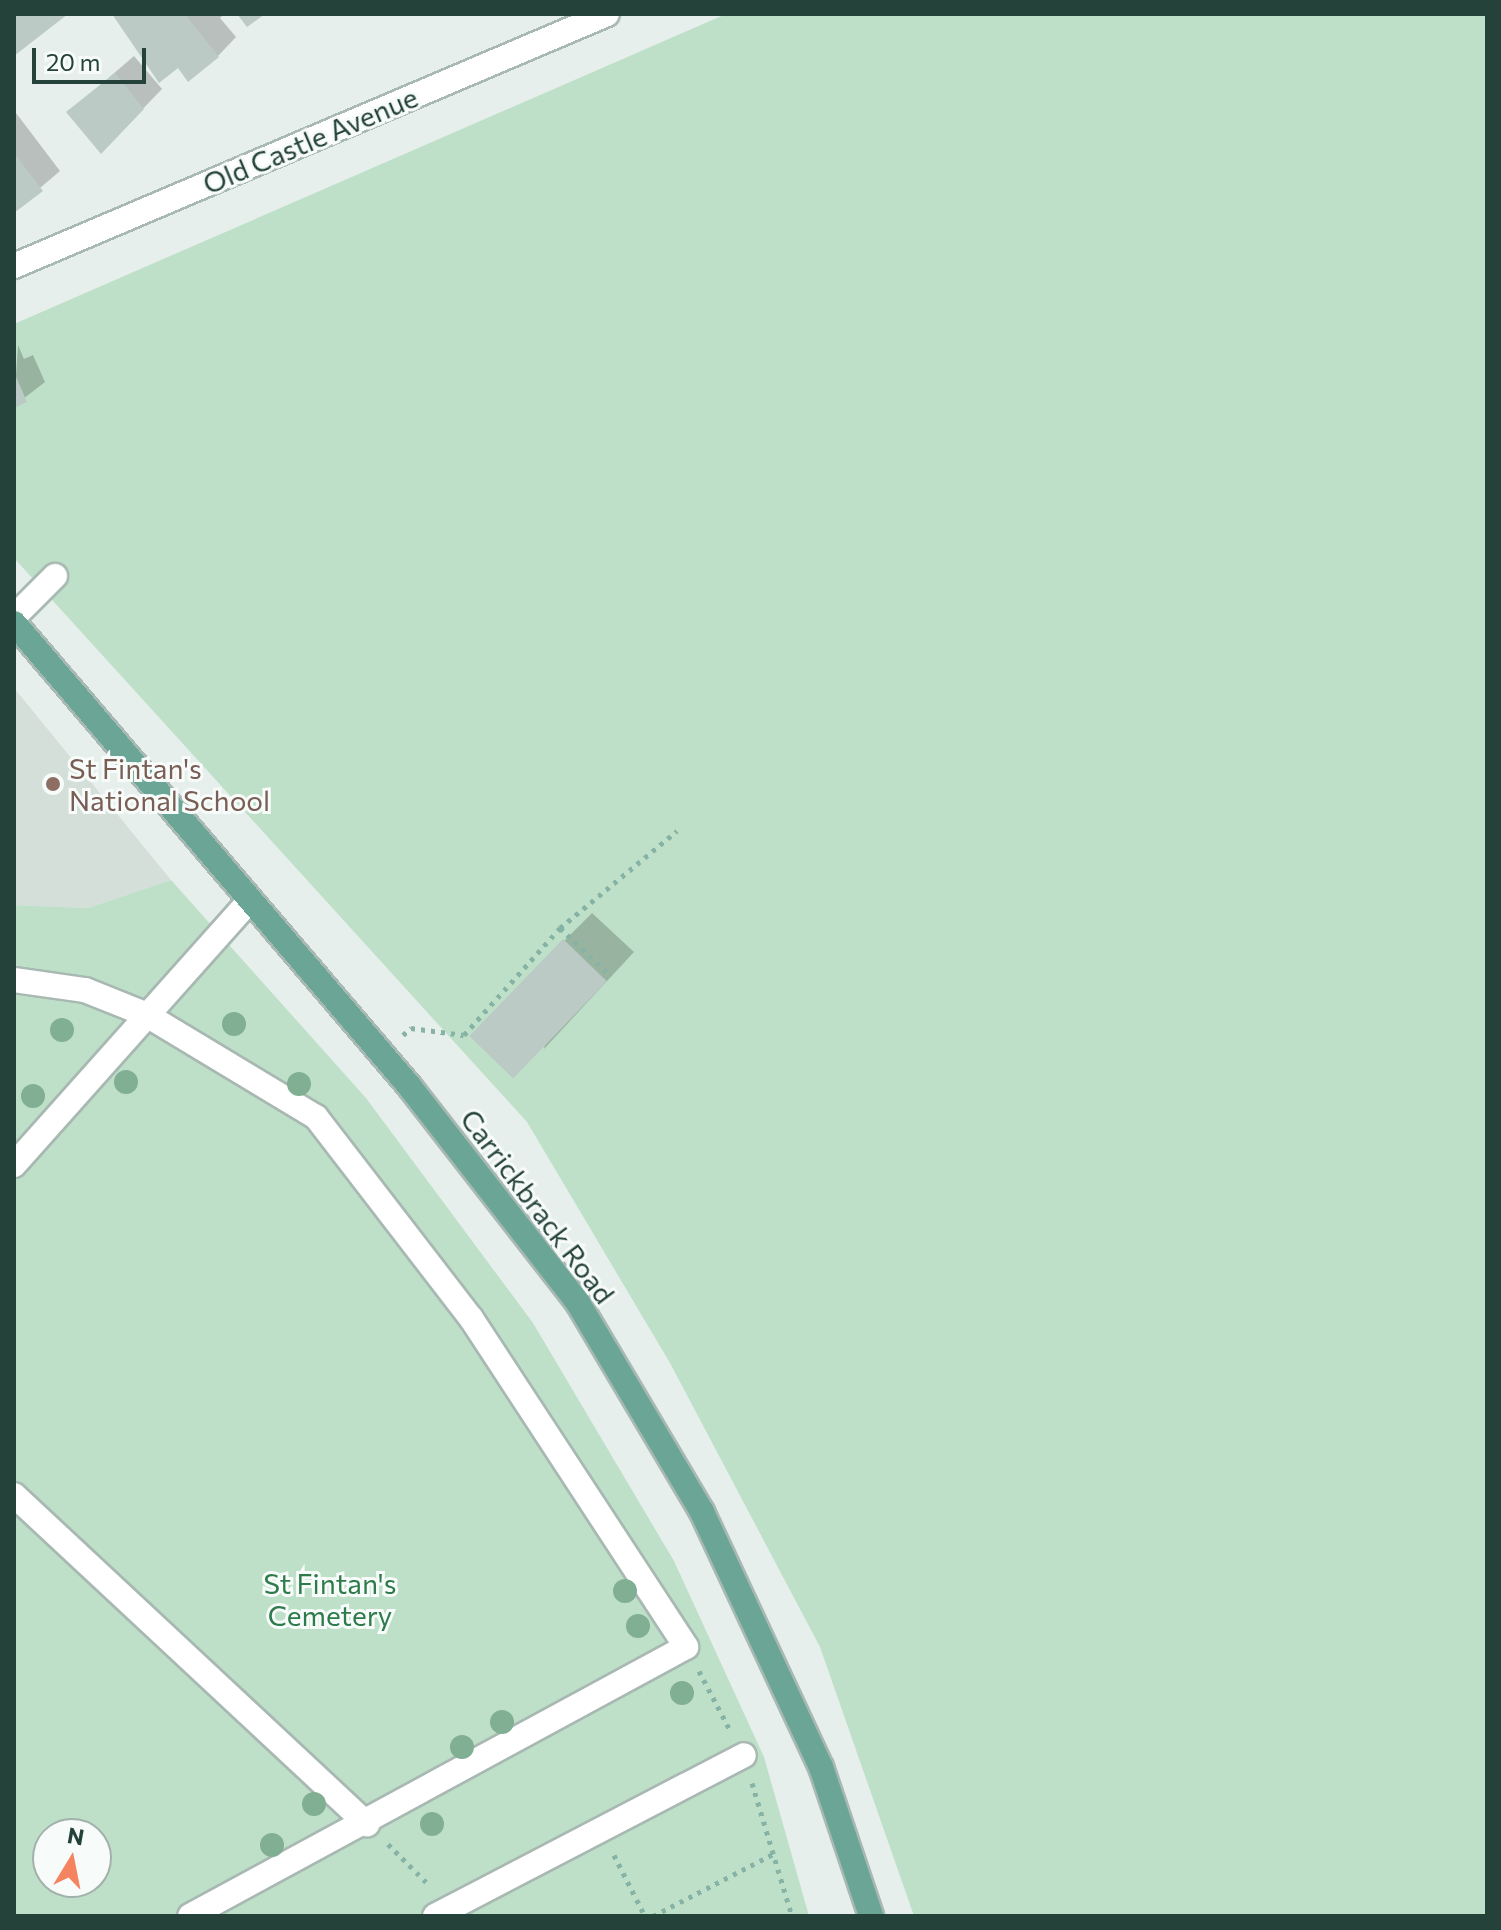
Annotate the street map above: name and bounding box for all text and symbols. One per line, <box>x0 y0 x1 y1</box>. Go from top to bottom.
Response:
scale bar <box>36 32 150 82</box>
text: 20 m <box>46 47 100 76</box>
street label: Old Castle Avenue <box>198 80 422 200</box>
place label: St Fintan's National School <box>69 751 270 817</box>
marker: St Fintan's National School <box>44 775 62 793</box>
street label: Carrickbrack Road <box>454 1102 622 1310</box>
park label: St Fintan's Cemetery <box>264 1566 396 1632</box>
north arrow <box>32 1818 112 1898</box>
text: N <box>65 1821 86 1851</box>

